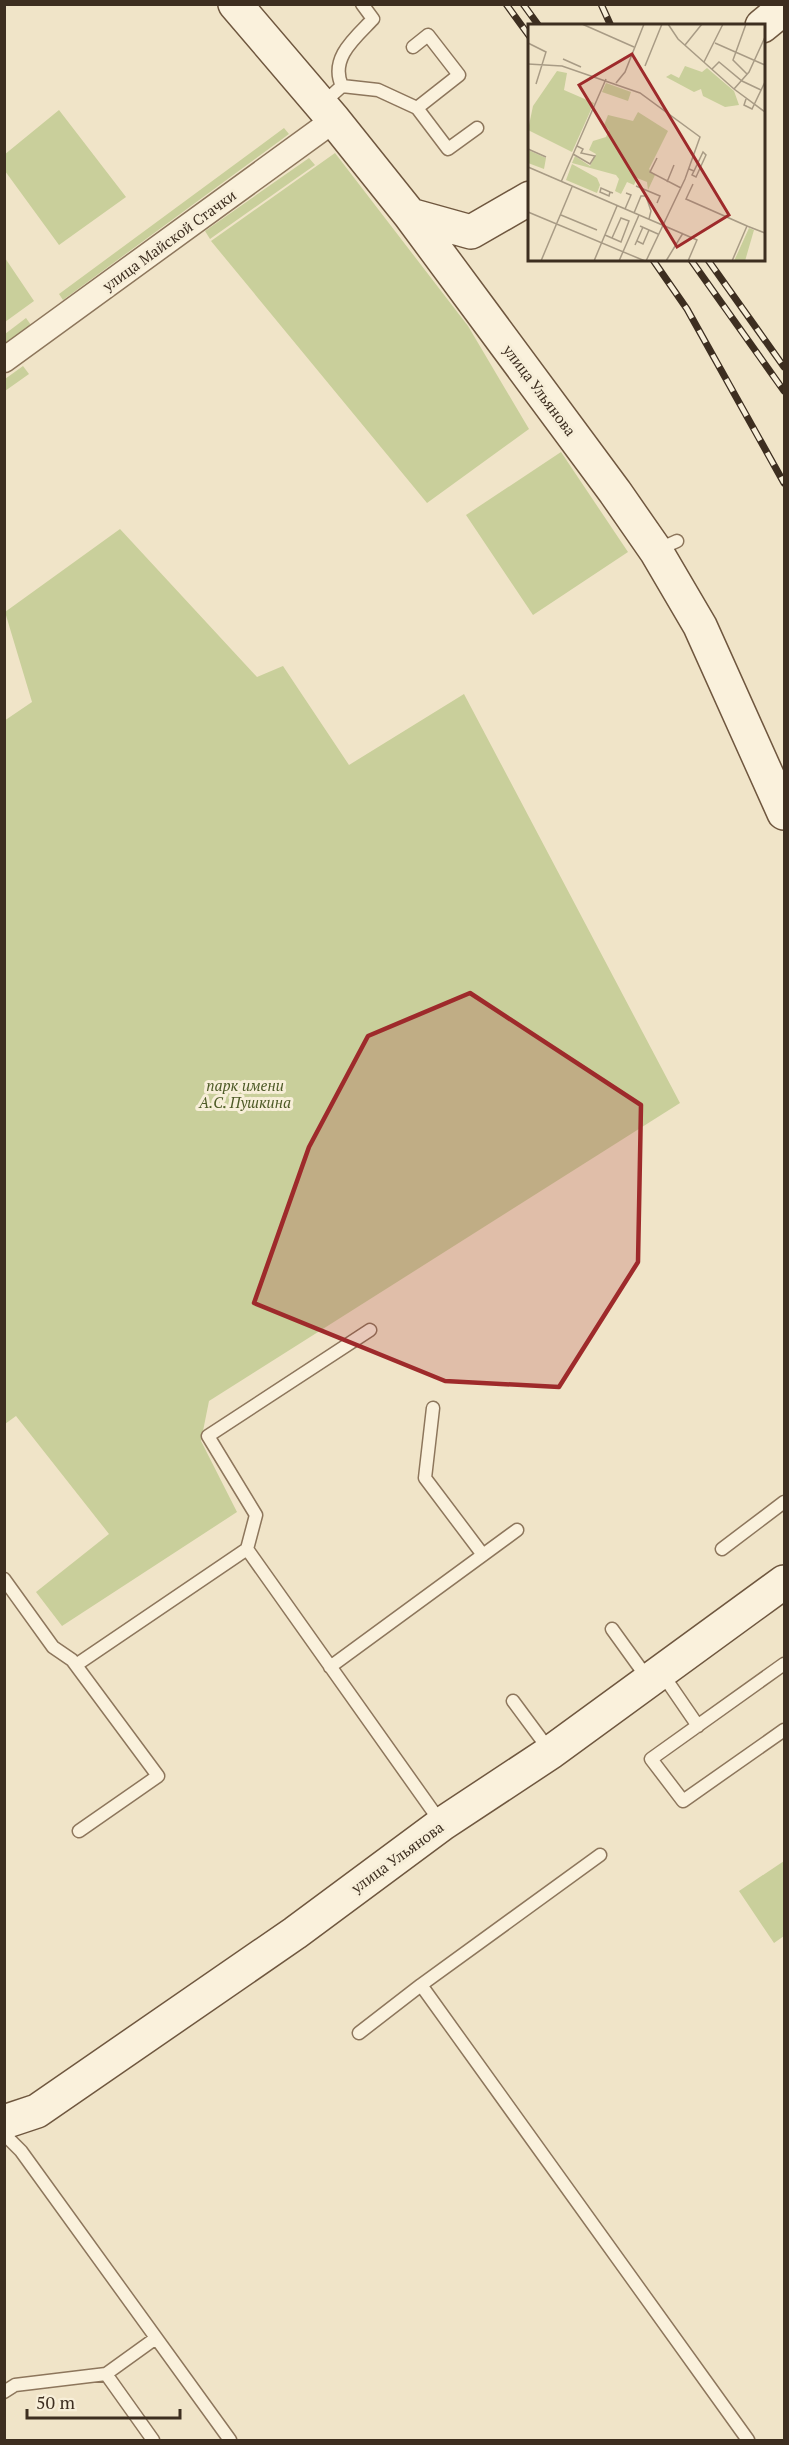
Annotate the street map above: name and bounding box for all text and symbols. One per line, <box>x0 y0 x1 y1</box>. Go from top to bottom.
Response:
inset map <box>528 24 765 261</box>
street label: улица Майской Стачки <box>97 185 240 296</box>
street label: улица Ульянова <box>498 339 581 440</box>
park label: парк имени А.С. Пушкина <box>198 1075 291 1112</box>
street label: улица Ульянова <box>346 1816 448 1898</box>
scale bar <box>27 2382 180 2420</box>
text: 50 m <box>36 2390 76 2414</box>

